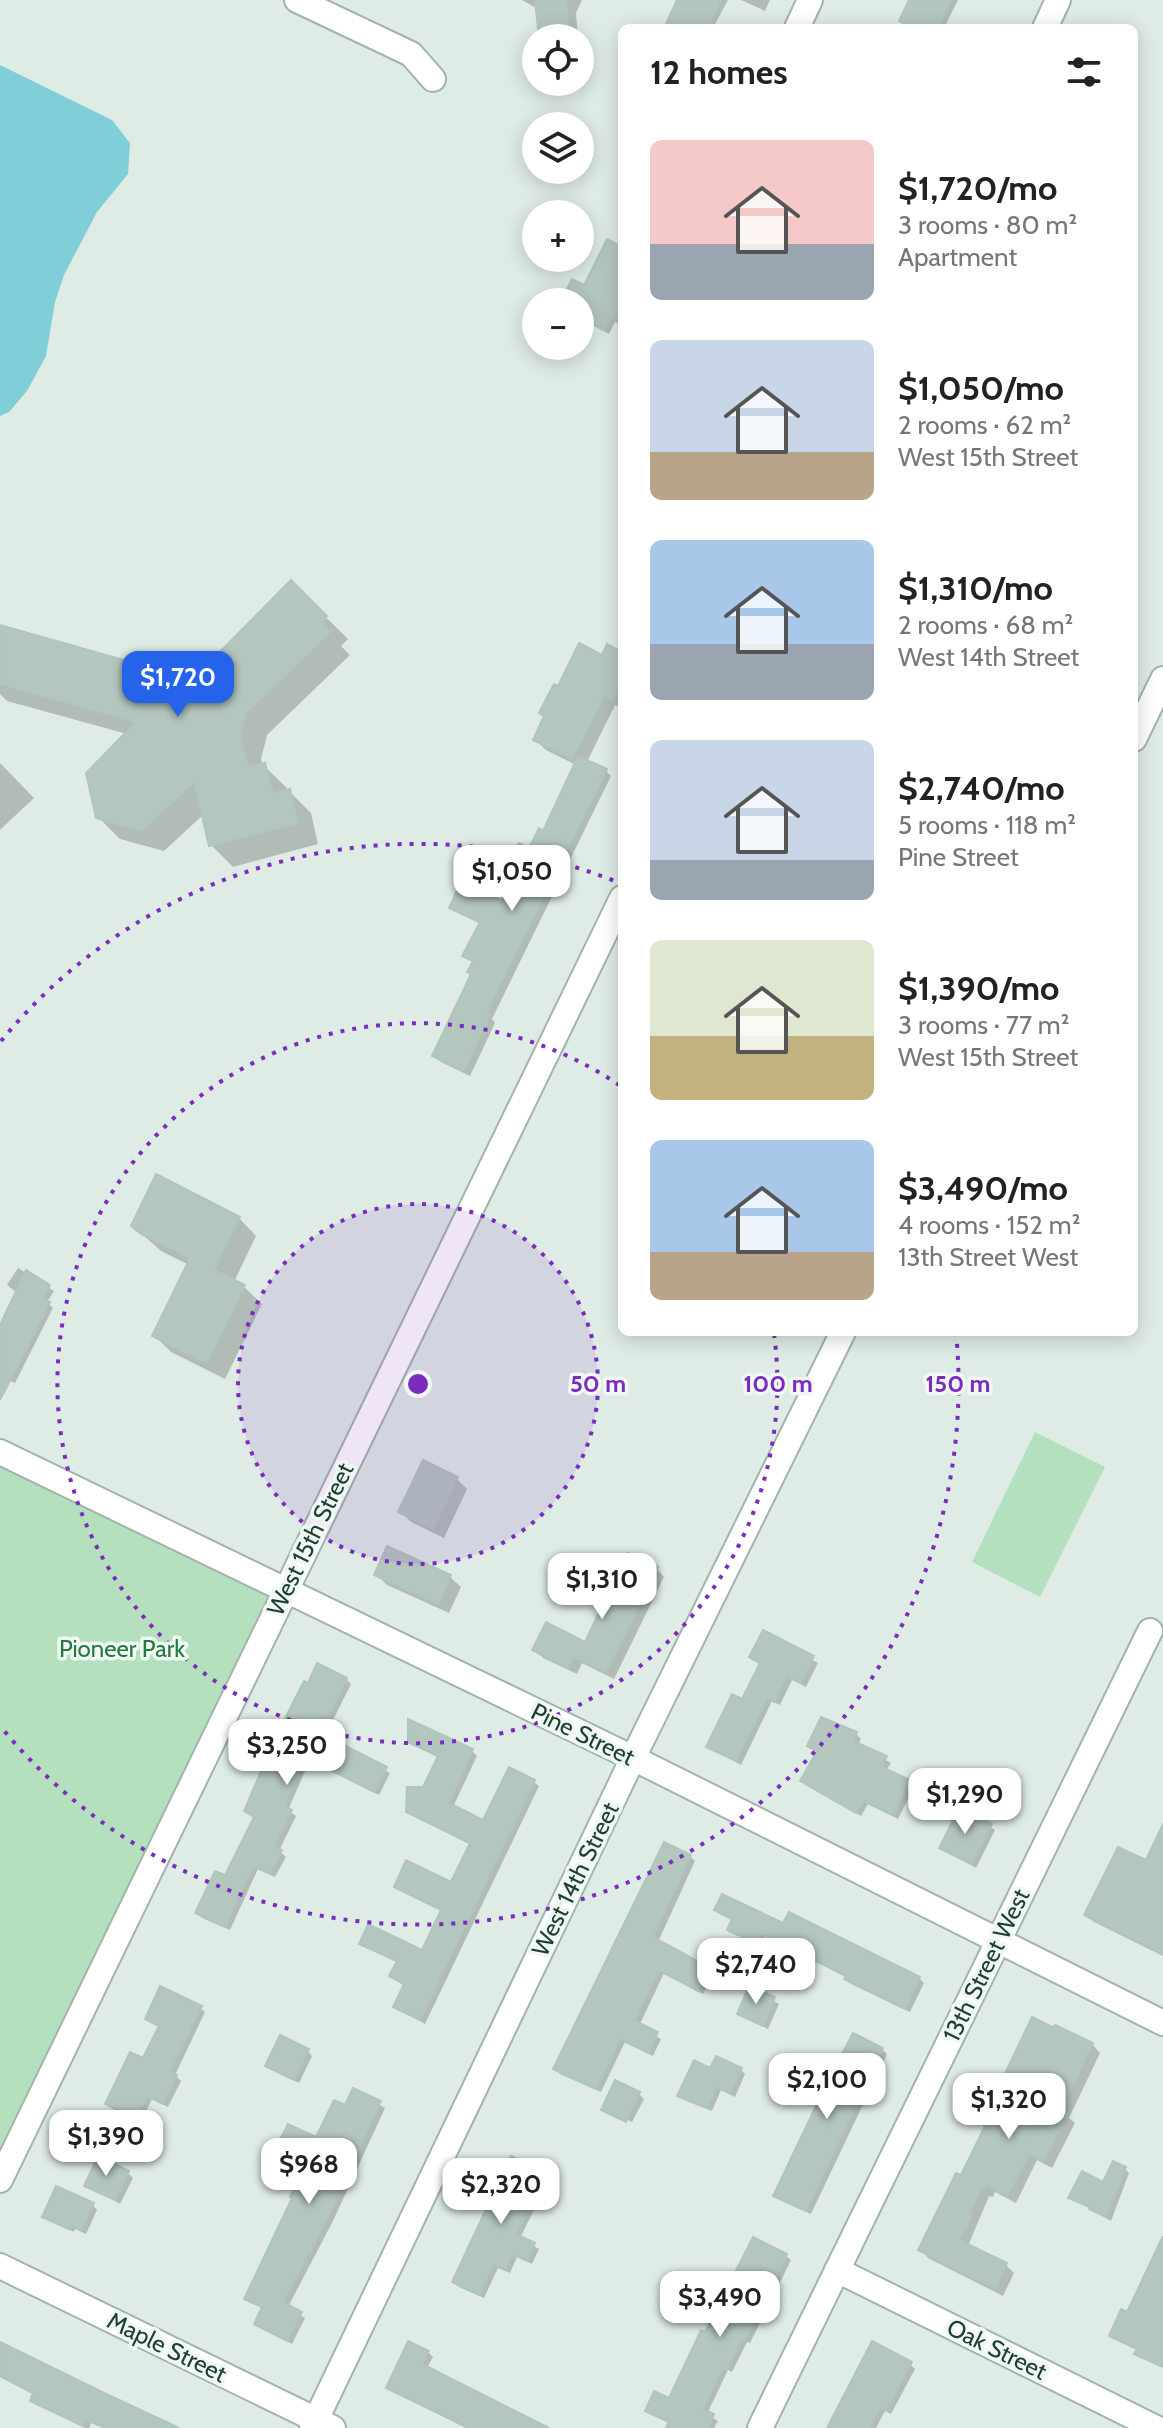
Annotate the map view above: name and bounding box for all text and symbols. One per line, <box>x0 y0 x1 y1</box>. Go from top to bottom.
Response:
map controls <box>522 24 594 360</box>
button: locate <box>522 24 594 96</box>
icon: filters <box>1062 50 1106 94</box>
text: 12 homes <box>650 51 788 93</box>
button: layers <box>522 112 594 184</box>
text: $1,720/mo <box>898 167 1057 209</box>
icon: home <box>714 172 810 268</box>
button: + <box>522 200 594 272</box>
text: 3 rooms · 80 m² <box>898 209 1077 241</box>
text: Apartment <box>898 241 1017 273</box>
button: − <box>522 288 594 360</box>
text: $1,050/mo <box>898 367 1064 409</box>
icon: home <box>714 372 810 468</box>
text: 2 rooms · 62 m² <box>898 409 1071 441</box>
text: West 15th Street <box>898 441 1078 473</box>
text: $1,310/mo <box>898 567 1053 609</box>
icon: home <box>714 572 810 668</box>
text: 2 rooms · 68 m² <box>898 609 1073 641</box>
text: West 14th Street <box>898 641 1079 673</box>
pin: $1,720 <box>113 651 243 719</box>
text: $1,720 <box>140 661 216 693</box>
text: $2,740/mo <box>898 767 1065 809</box>
icon: home <box>714 772 810 868</box>
text: 5 rooms · 118 m² <box>898 809 1076 841</box>
text: Pine Street <box>898 841 1019 873</box>
pin: $1,050 <box>447 845 577 913</box>
text: $1,050 <box>471 855 553 887</box>
text: $1,390/mo <box>898 967 1059 1009</box>
icon: home <box>714 972 810 1068</box>
text: 3 rooms · 77 m² <box>898 1009 1069 1041</box>
text: West 15th Street <box>898 1041 1078 1073</box>
text: $3,490/mo <box>898 1167 1068 1209</box>
icon: home <box>714 1172 810 1268</box>
text: 4 rooms · 152 m² <box>898 1209 1080 1241</box>
text: 13th Street West <box>898 1241 1078 1273</box>
text: 50 m <box>570 1369 626 1398</box>
text: 100 m <box>743 1369 813 1398</box>
text: 150 m <box>926 1369 990 1398</box>
centre of rings <box>404 1370 432 1398</box>
street label: West 15th Street <box>260 1458 360 1620</box>
pin: $1,310 <box>537 1553 667 1621</box>
text: $1,310 <box>566 1563 638 1595</box>
park label: Pioneer Park <box>59 1634 185 1663</box>
street label: Pine Street <box>527 1697 639 1771</box>
pin: $3,250 <box>222 1719 352 1787</box>
text: $3,250 <box>246 1729 328 1761</box>
pin: $1,290 <box>900 1768 1030 1836</box>
text: $1,290 <box>926 1778 1004 1810</box>
street label: West 14th Street <box>525 1797 625 1961</box>
street label: 13th Street West <box>936 1884 1036 2046</box>
pin: $2,740 <box>691 1938 821 2006</box>
text: $2,740 <box>715 1948 797 1980</box>
pin: $2,100 <box>762 2053 892 2121</box>
text: $2,100 <box>787 2063 867 2095</box>
pin: $1,320 <box>944 2073 1074 2141</box>
text: $1,320 <box>971 2083 1047 2115</box>
pin: $1,390 <box>41 2110 171 2178</box>
text: $1,390 <box>67 2120 145 2152</box>
pin: $968 <box>262 2138 356 2206</box>
text: $968 <box>279 2148 339 2180</box>
pin: $2,320 <box>436 2158 566 2226</box>
text: $2,320 <box>461 2168 542 2200</box>
pin: $3,490 <box>655 2271 785 2339</box>
text: $3,490 <box>678 2281 762 2313</box>
street label: Maple Street <box>103 2306 231 2388</box>
street label: Oak Street <box>942 2312 1052 2386</box>

